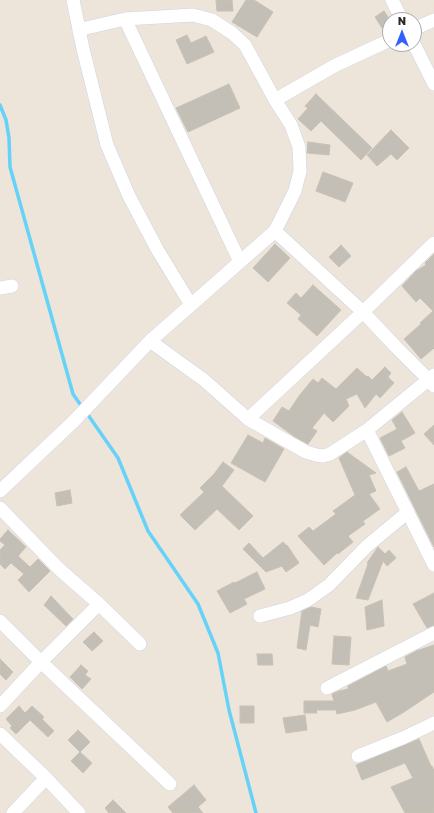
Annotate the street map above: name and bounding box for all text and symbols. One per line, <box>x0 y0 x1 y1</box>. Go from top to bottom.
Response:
north arrow <box>382 12 422 52</box>
text: N <box>398 14 406 27</box>

